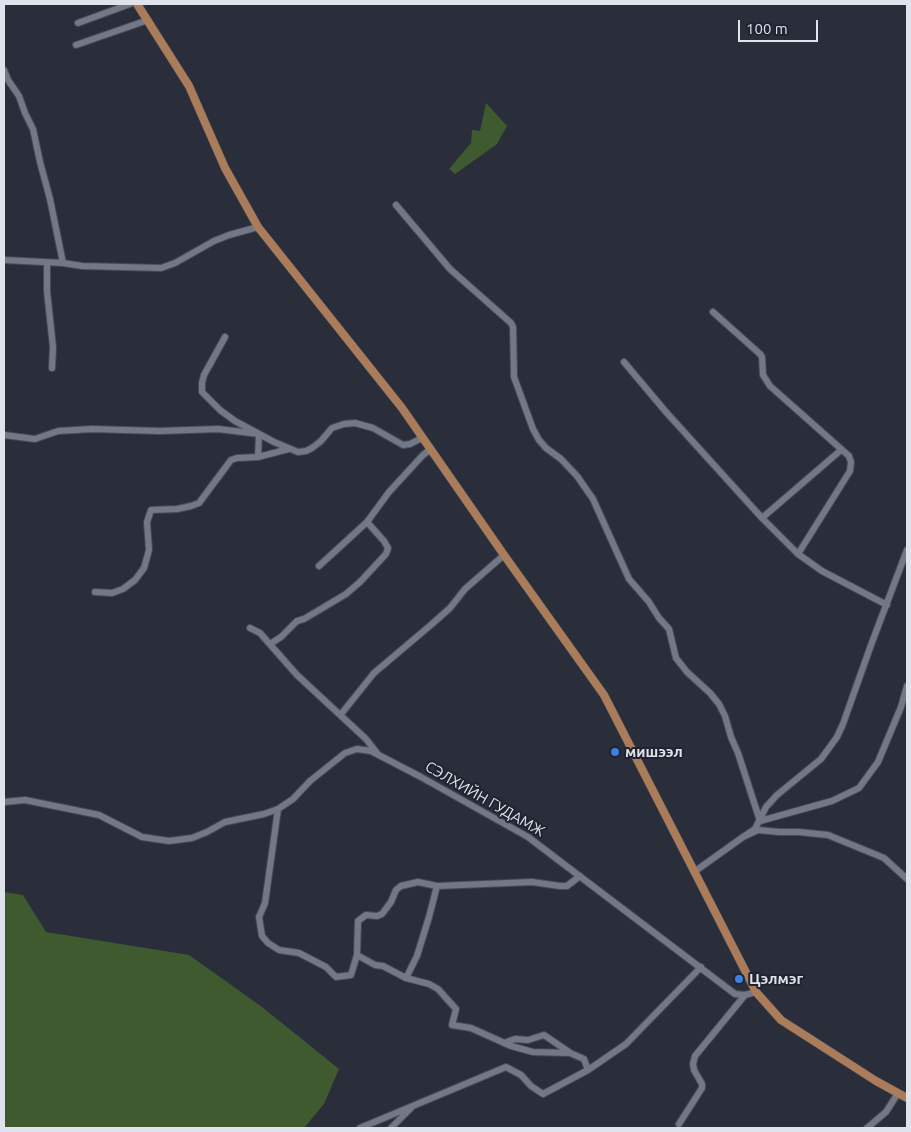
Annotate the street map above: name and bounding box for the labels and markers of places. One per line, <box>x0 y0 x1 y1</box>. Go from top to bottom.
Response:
place label: мишээл <box>625 743 683 761</box>
marker: мишээл <box>609 746 621 758</box>
place label: Цэлмэг <box>749 970 803 988</box>
marker: Цэлмэг <box>733 973 745 985</box>

